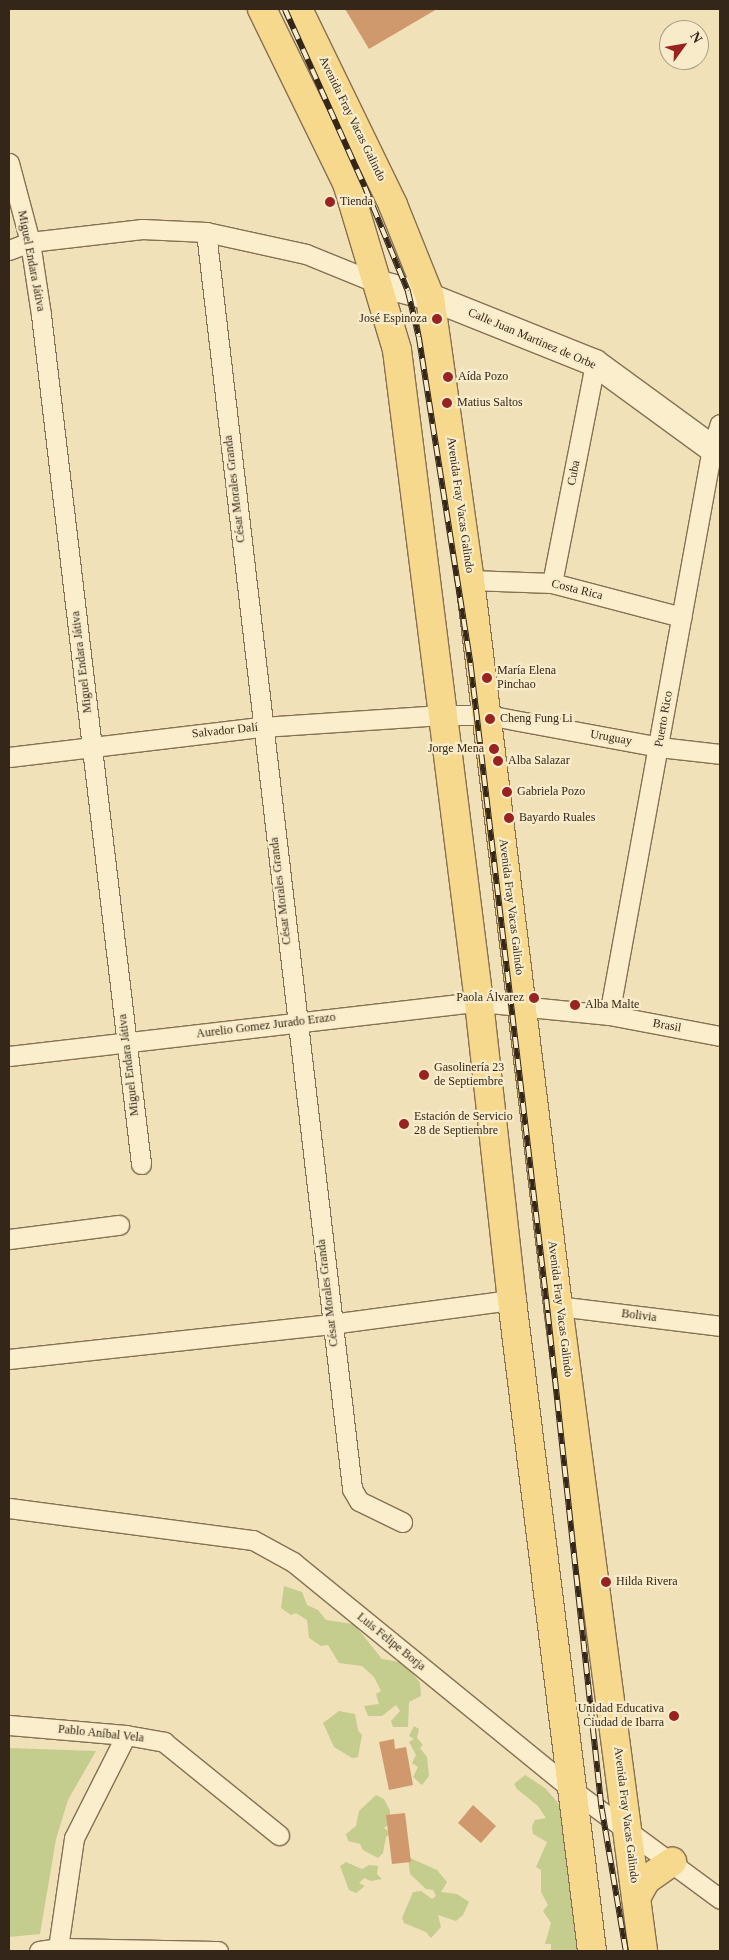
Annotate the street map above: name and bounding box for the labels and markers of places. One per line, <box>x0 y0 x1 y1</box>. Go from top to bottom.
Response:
place label: Tienda <box>340 195 373 209</box>
marker: Tienda <box>324 196 336 208</box>
place label: José Espinoza <box>359 312 427 326</box>
marker: José Espinoza <box>431 313 443 325</box>
place label: Aída Pozo <box>458 370 508 384</box>
marker: Aída Pozo <box>442 371 454 383</box>
place label: Matius Saltos <box>457 396 523 410</box>
marker: Matius Saltos <box>441 397 453 409</box>
place label: María Elena Pinchao <box>497 664 556 692</box>
marker: María Elena Pinchao <box>481 672 493 684</box>
place label: Cheng Fung Li <box>500 712 573 726</box>
marker: Cheng Fung Li <box>484 713 496 725</box>
place label: Jorge Mena <box>428 742 484 756</box>
marker: Jorge Mena <box>488 743 500 755</box>
place label: Alba Salazar <box>508 754 570 768</box>
marker: Alba Salazar <box>492 755 504 767</box>
place label: Gabriela Pozo <box>517 785 585 799</box>
marker: Gabriela Pozo <box>501 786 513 798</box>
place label: Bayardo Ruales <box>519 811 595 825</box>
marker: Bayardo Ruales <box>503 812 515 824</box>
place label: Paola Álvarez <box>456 991 524 1005</box>
marker: Paola Álvarez <box>528 992 540 1004</box>
place label: Alba Malte <box>585 998 639 1012</box>
marker: Alba Malte <box>569 999 581 1011</box>
place label: Gasolinería 23 de Septiembre <box>434 1061 504 1089</box>
marker: Gasolinería 23 de Septiembre <box>418 1069 430 1081</box>
place label: Estación de Servicio 28 de Septiembre <box>414 1110 513 1138</box>
marker: Estación de Servicio 28 de Septiembre <box>398 1118 410 1130</box>
place label: Hilda Rivera <box>616 1575 678 1589</box>
marker: Hilda Rivera <box>600 1576 612 1588</box>
place label: Unidad Educativa Ciudad de Ibarra <box>578 1702 664 1730</box>
marker: Unidad Educativa Ciudad de Ibarra <box>668 1710 680 1722</box>

